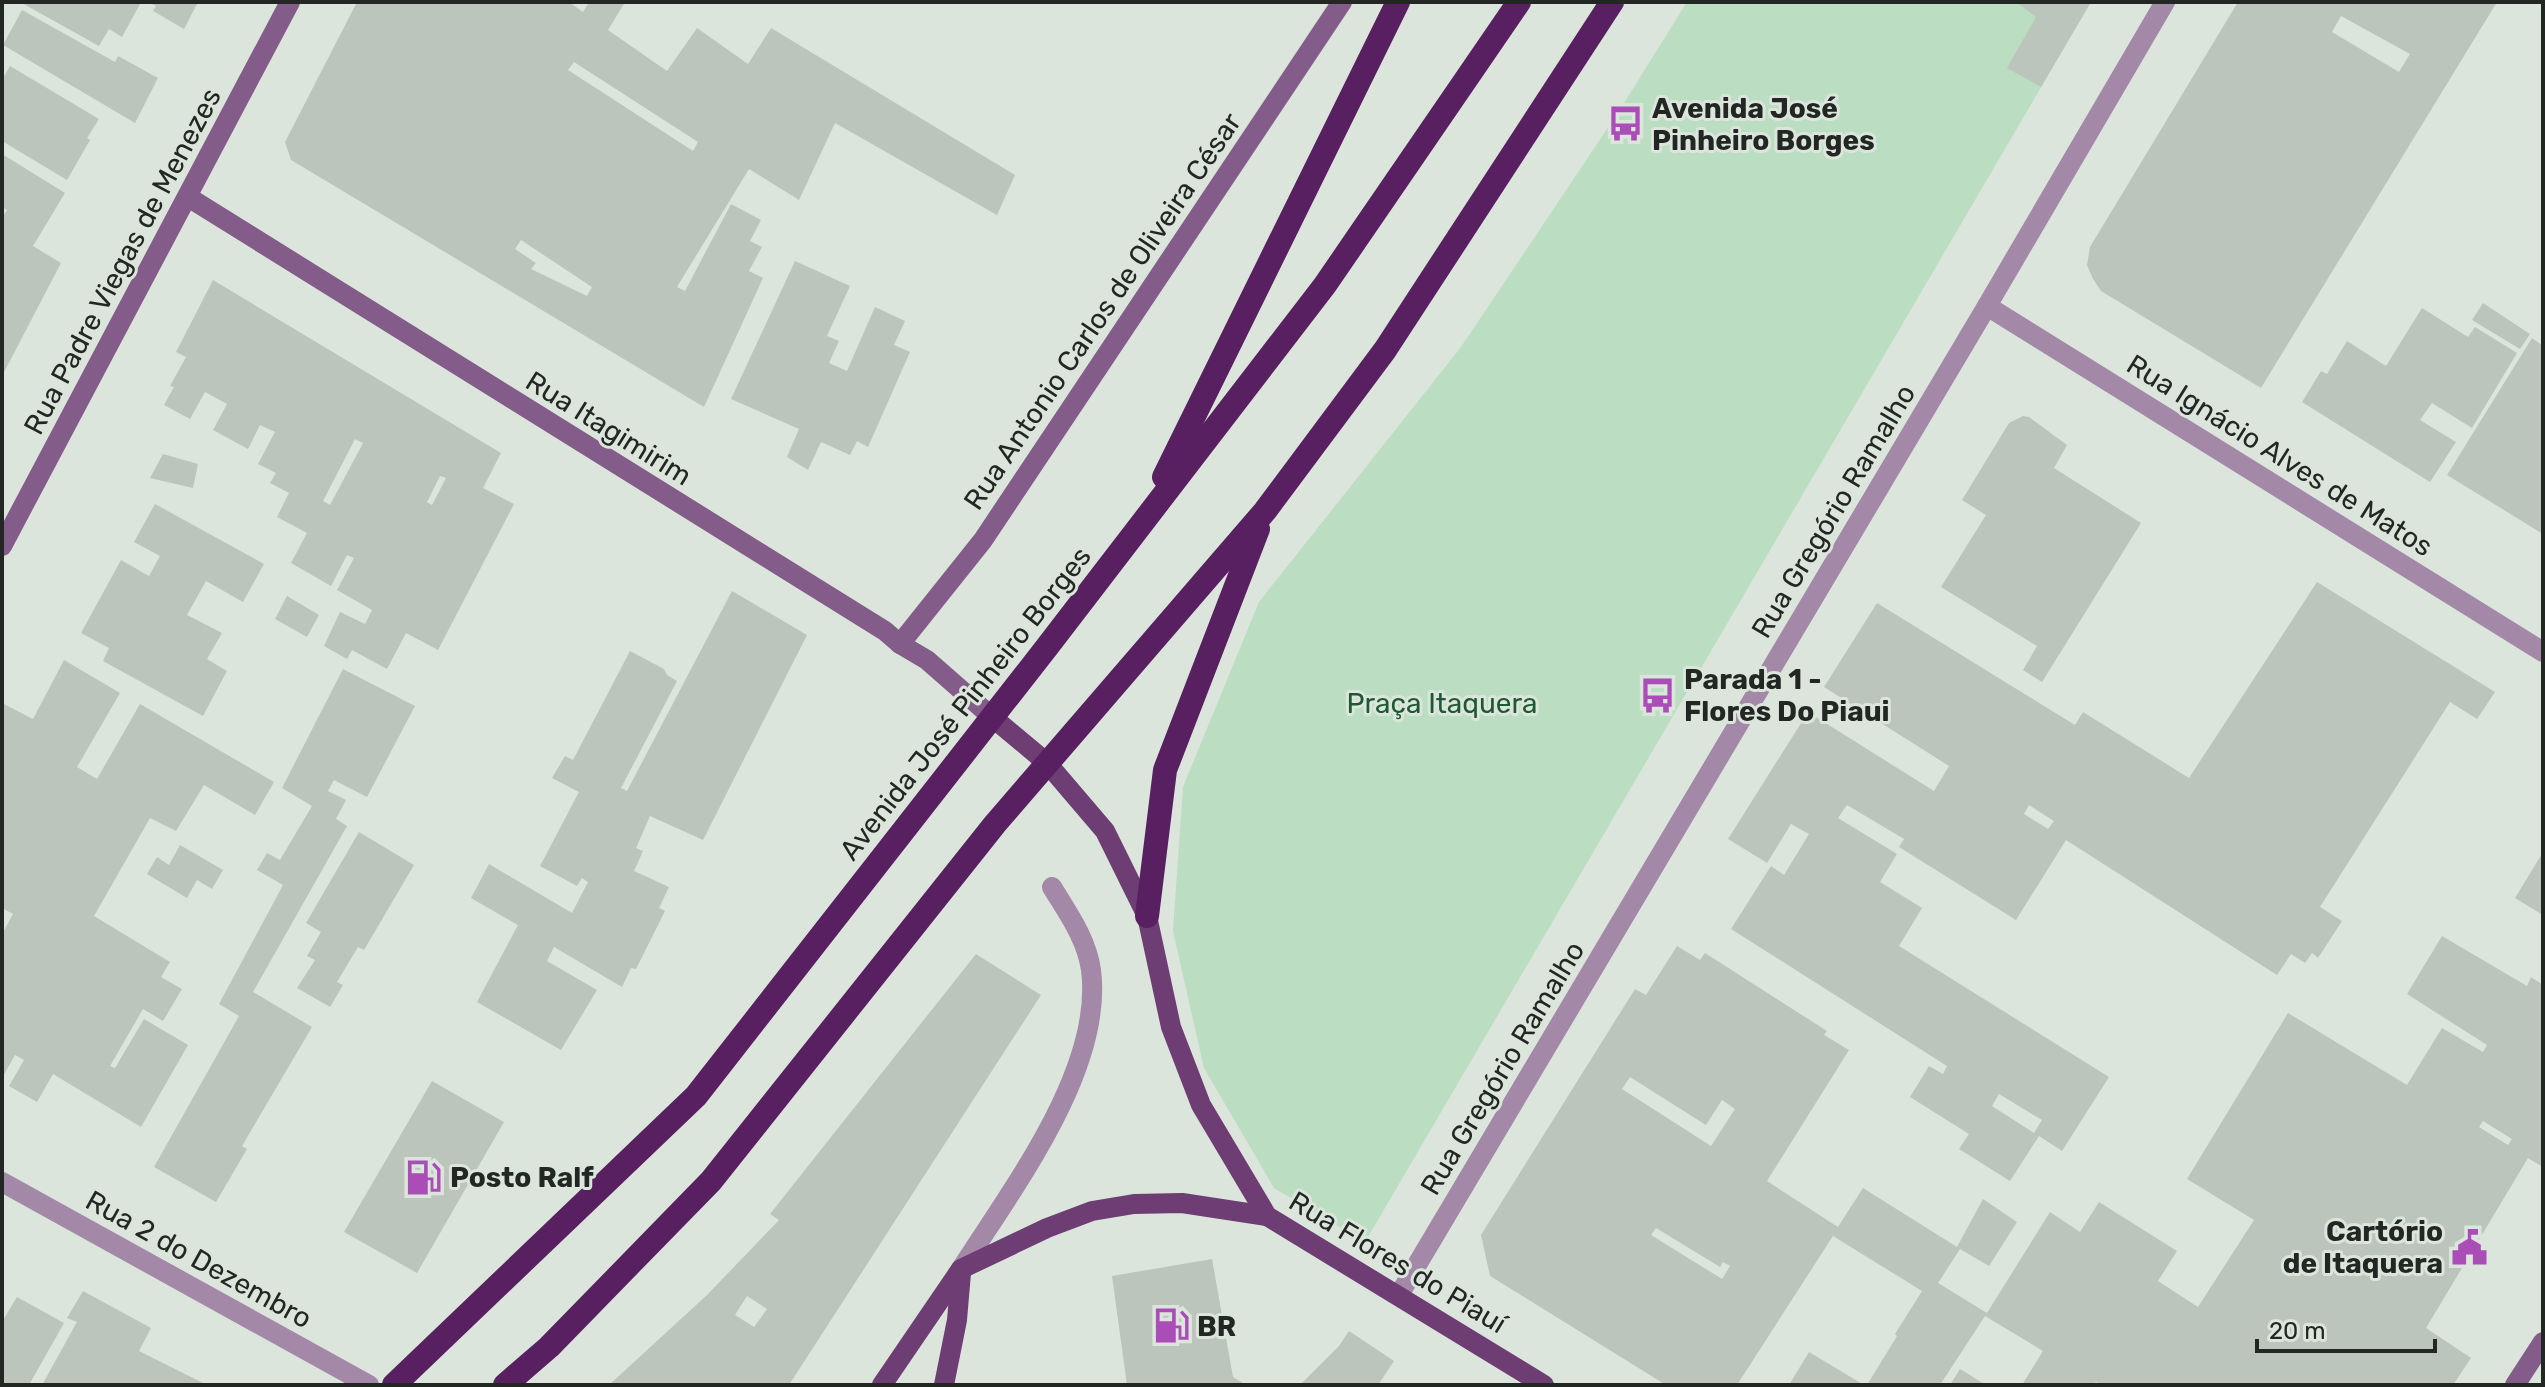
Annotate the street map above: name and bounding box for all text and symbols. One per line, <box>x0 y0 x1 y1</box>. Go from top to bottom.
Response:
street label: Rua Padre Viegas de Menezes <box>17 83 228 440</box>
place label: Avenida José Pinheiro Borges <box>1652 92 1875 157</box>
bus stop icon: Avenida José Pinheiro Borges <box>1607 105 1645 143</box>
street label: Rua Antonio Carlos de Oliveira César <box>957 106 1248 516</box>
street label: Rua Ignácio Alves de Matos <box>2121 348 2439 563</box>
street label: Rua Itagimirim <box>520 364 698 493</box>
street label: Rua Gregório Ramalho <box>1745 379 1922 644</box>
street label: Avenida José Pinheiro Borges <box>833 540 1098 866</box>
place label: Parada 1 - Flores Do Piaui <box>1684 663 1890 728</box>
bus stop icon: Parada 1 - Flores Do Piaui <box>1639 676 1677 714</box>
park label: Praça Itaquera <box>1347 687 1537 720</box>
street label: Rua Gregório Ramalho <box>1414 936 1591 1201</box>
fuel station icon: Posto Ralf <box>405 1158 443 1196</box>
place label: Posto Ralf <box>450 1161 594 1194</box>
street label: Rua 2 do Dezembro <box>80 1184 317 1335</box>
street label: Rua Flores do Piauí <box>1283 1185 1513 1341</box>
place label: Cartório de Itaquera <box>2283 1215 2443 1280</box>
public building icon: Cartório de Itaquera <box>2450 1228 2488 1266</box>
scale bar <box>2257 1303 2435 1353</box>
fuel station icon: BR <box>1152 1307 1190 1345</box>
place label: BR <box>1197 1310 1236 1343</box>
text: 20 m <box>2269 1317 2326 1345</box>

